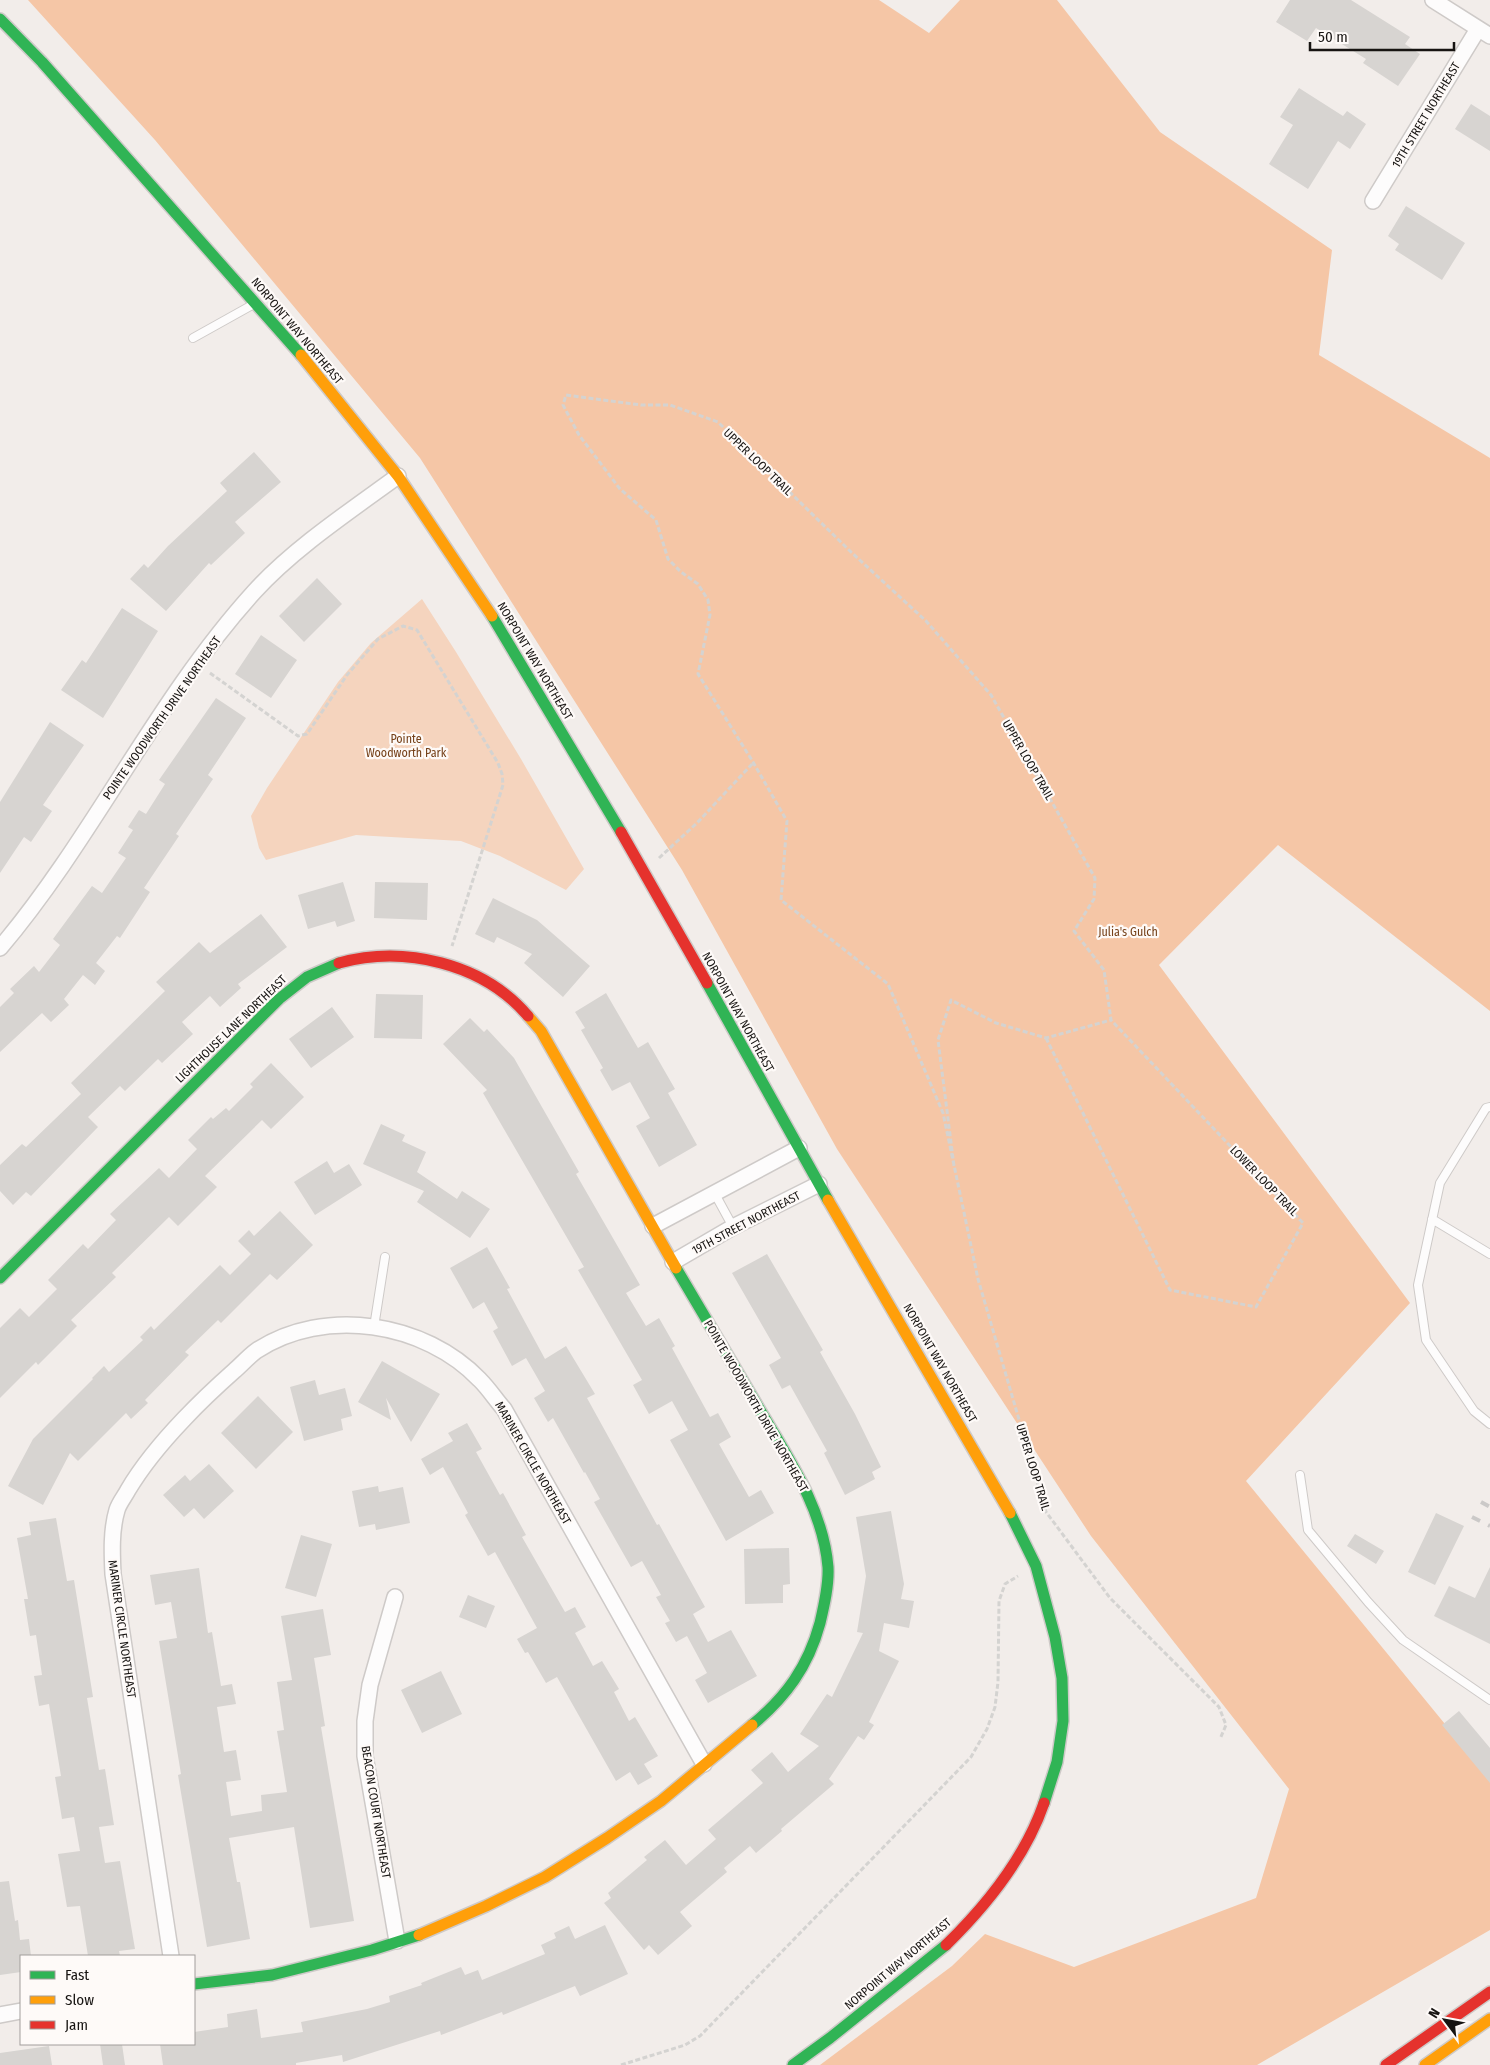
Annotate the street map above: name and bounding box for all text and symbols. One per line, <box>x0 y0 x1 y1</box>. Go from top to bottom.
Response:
scale bar <box>1310 20 1454 52</box>
text: 50 m <box>1318 28 1348 46</box>
street label: 19TH STREET NORTHEAST <box>1389 59 1463 170</box>
street label: NORPOINT WAY NORTHEAST <box>248 275 346 387</box>
street label: UPPER LOOP TRAIL <box>721 426 796 499</box>
street label: NORPOINT WAY NORTHEAST <box>494 600 576 723</box>
street label: POINTE WOODWORTH DRIVE NORTHEAST <box>100 633 224 802</box>
street label: UPPER LOOP TRAIL <box>999 717 1057 803</box>
park label: Pointe Woodworth Park <box>366 732 447 760</box>
park label: Julia's Gulch <box>1098 925 1158 939</box>
street label: NORPOINT WAY NORTHEAST <box>699 950 777 1075</box>
street label: LIGHTHOUSE LANE NORTHEAST <box>173 972 290 1086</box>
street label: LOWER LOOP TRAIL <box>1227 1143 1301 1219</box>
street label: 19TH STREET NORTHEAST <box>690 1188 803 1257</box>
street label: NORPOINT WAY NORTHEAST <box>900 1301 980 1425</box>
street label: POINTE WOODWORTH DRIVE NORTHEAST <box>701 1318 811 1495</box>
street label: MARINER CIRCLE NORTHEAST <box>492 1399 574 1527</box>
street label: UPPER LOOP TRAIL <box>1013 1422 1053 1513</box>
street label: MARINER CIRCLE NORTHEAST <box>105 1559 139 1699</box>
street label: BEACON COURT NORTHEAST <box>359 1745 393 1880</box>
street label: NORPOINT WAY NORTHEAST <box>842 1915 954 2013</box>
legend <box>20 1955 195 2045</box>
text: Fast <box>65 1966 89 1984</box>
text: Slow <box>65 1991 94 2009</box>
north arrow <box>1420 1995 1470 2045</box>
text: N <box>1425 2005 1444 2021</box>
text: Jam <box>65 2016 88 2034</box>

